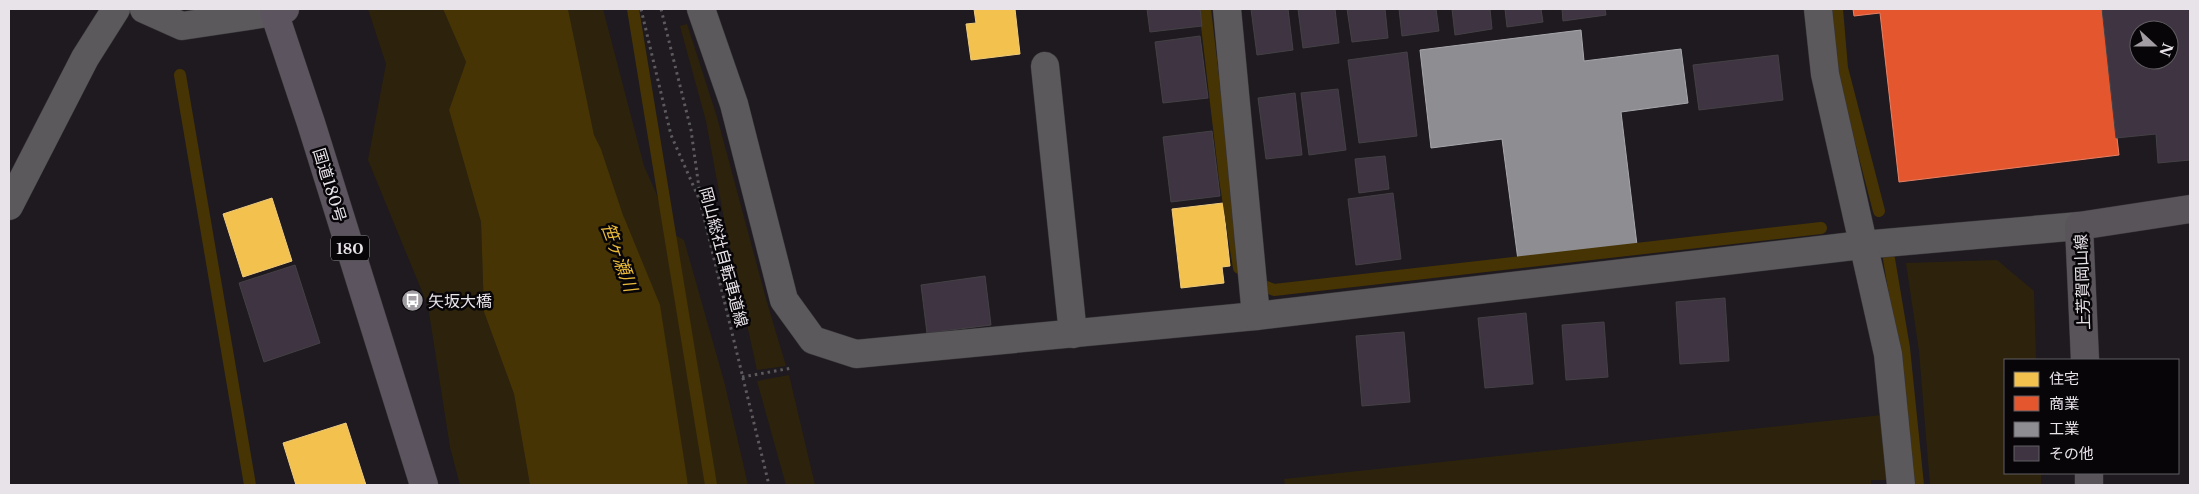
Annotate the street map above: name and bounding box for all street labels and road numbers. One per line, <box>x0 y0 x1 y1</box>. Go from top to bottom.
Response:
street label: 国道180号 <box>309 146 351 224</box>
street label: 岡山総社自転車道線 <box>696 185 752 329</box>
street label: 上芳賀岡山線 <box>2070 234 2094 330</box>
road number: 180 <box>331 236 369 260</box>

